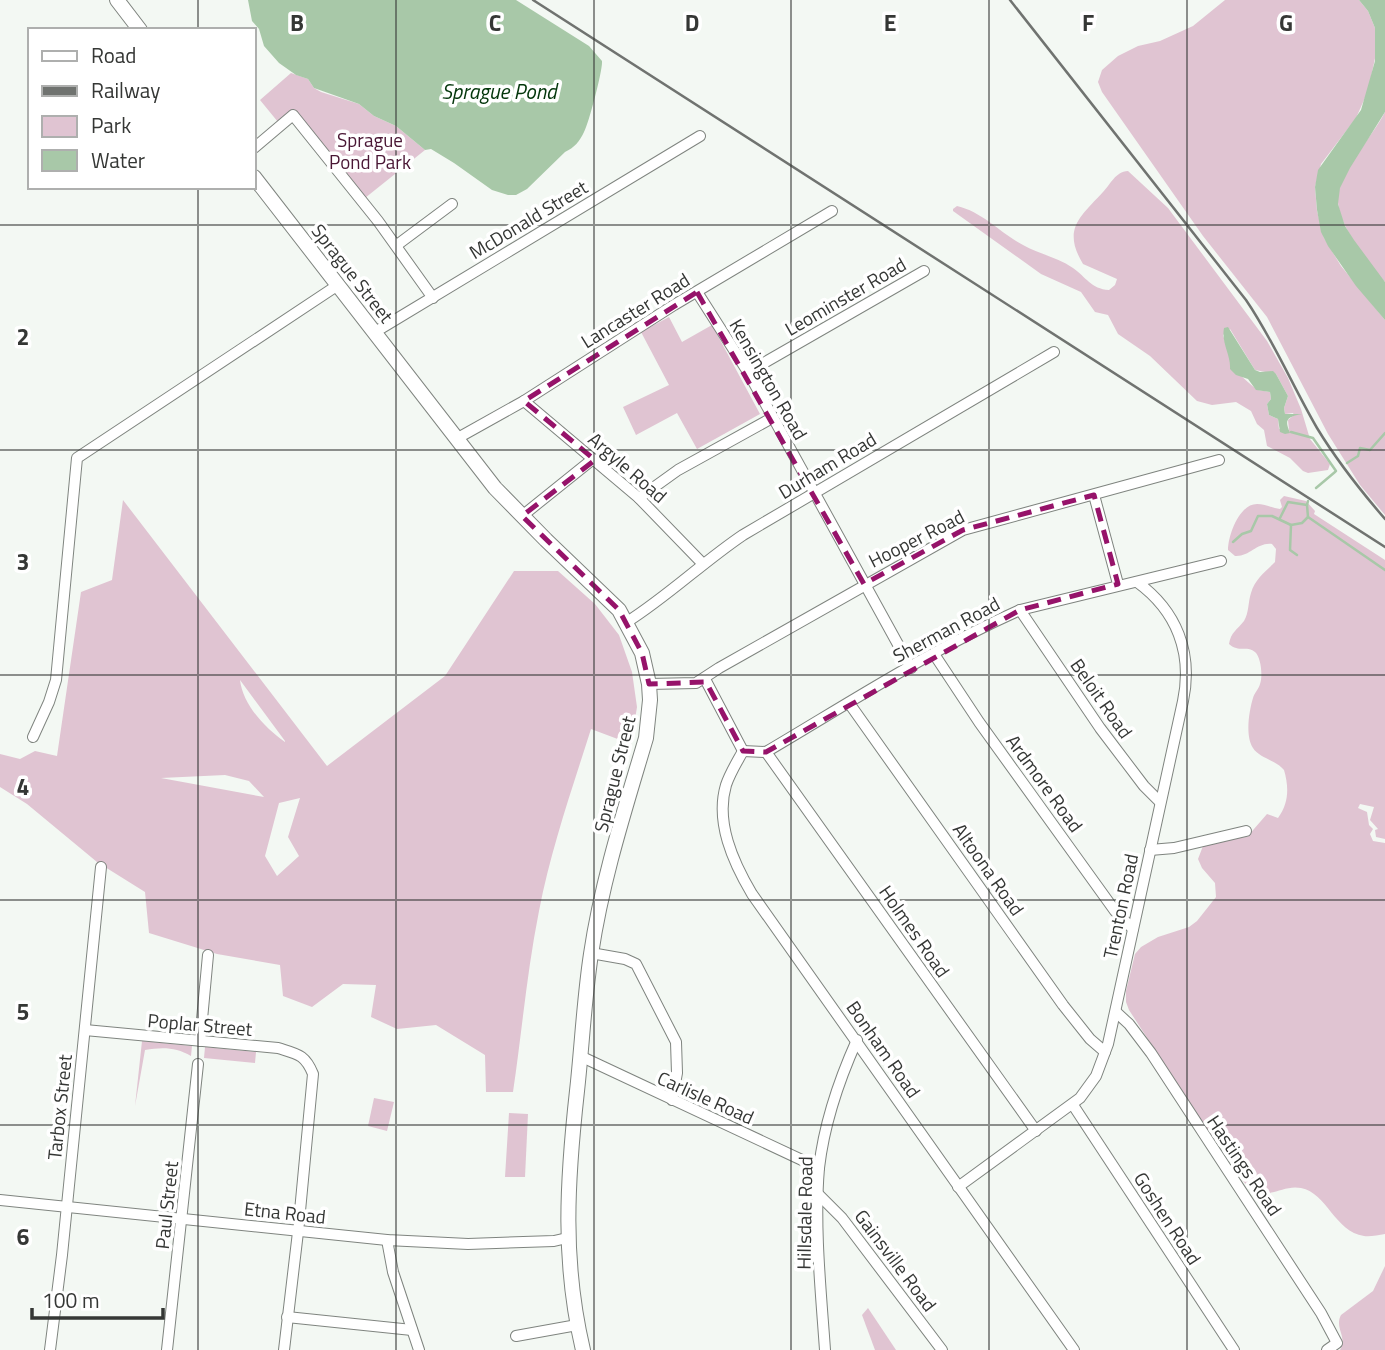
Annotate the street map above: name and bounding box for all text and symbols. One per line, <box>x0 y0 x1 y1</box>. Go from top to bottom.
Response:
text: B <box>290 5 304 40</box>
text: C <box>489 5 501 40</box>
text: D <box>685 5 699 40</box>
text: E <box>884 5 896 40</box>
text: F <box>1082 5 1094 40</box>
text: G <box>1279 5 1293 40</box>
legend <box>28 28 256 189</box>
text: Road <box>91 39 136 71</box>
text: Railway <box>91 74 160 106</box>
water label: Sprague Pond <box>441 75 559 107</box>
text: Park <box>91 109 131 141</box>
park label: Sprague Pond Park <box>329 125 411 176</box>
text: Water <box>91 144 145 176</box>
street label: McDonald Street <box>463 172 593 266</box>
street label: Sprague Street <box>305 217 401 329</box>
street label: Leominster Road <box>779 249 911 343</box>
street label: Lancaster Road <box>575 265 695 355</box>
street label: Kensington Road <box>723 313 815 445</box>
text: 2 <box>17 319 29 354</box>
street label: Durham Road <box>772 424 882 506</box>
street label: Argyle Road <box>582 425 674 509</box>
street label: Hooper Road <box>863 501 969 575</box>
text: 3 <box>17 544 29 579</box>
street label: Sherman Road <box>887 589 1005 669</box>
street label: Beloit Road <box>1064 652 1140 744</box>
street label: Sprague Street <box>586 712 643 835</box>
street label: Ardmore Road <box>999 728 1091 838</box>
text: 4 <box>17 769 29 804</box>
street label: Altoona Road <box>946 817 1032 921</box>
street label: Trenton Road <box>1095 851 1145 961</box>
street label: Holmes Road <box>872 879 958 983</box>
text: 5 <box>17 994 29 1029</box>
street label: Bonham Road <box>840 994 928 1104</box>
street label: Poplar Street <box>146 1005 254 1043</box>
street label: Tarbox Street <box>39 1052 79 1161</box>
street label: Carlisle Road <box>653 1063 759 1131</box>
street label: Hastings Road <box>1201 1109 1289 1221</box>
street label: Hillsdale Road <box>789 1156 819 1270</box>
street label: Paul Street <box>147 1159 185 1250</box>
street label: Goshen Road <box>1127 1166 1209 1270</box>
street label: Etna Road <box>243 1193 327 1231</box>
street label: Gainsville Road <box>848 1203 944 1317</box>
text: 6 <box>17 1219 30 1254</box>
scale bar <box>32 1276 163 1320</box>
text: 100 m <box>42 1284 99 1316</box>

